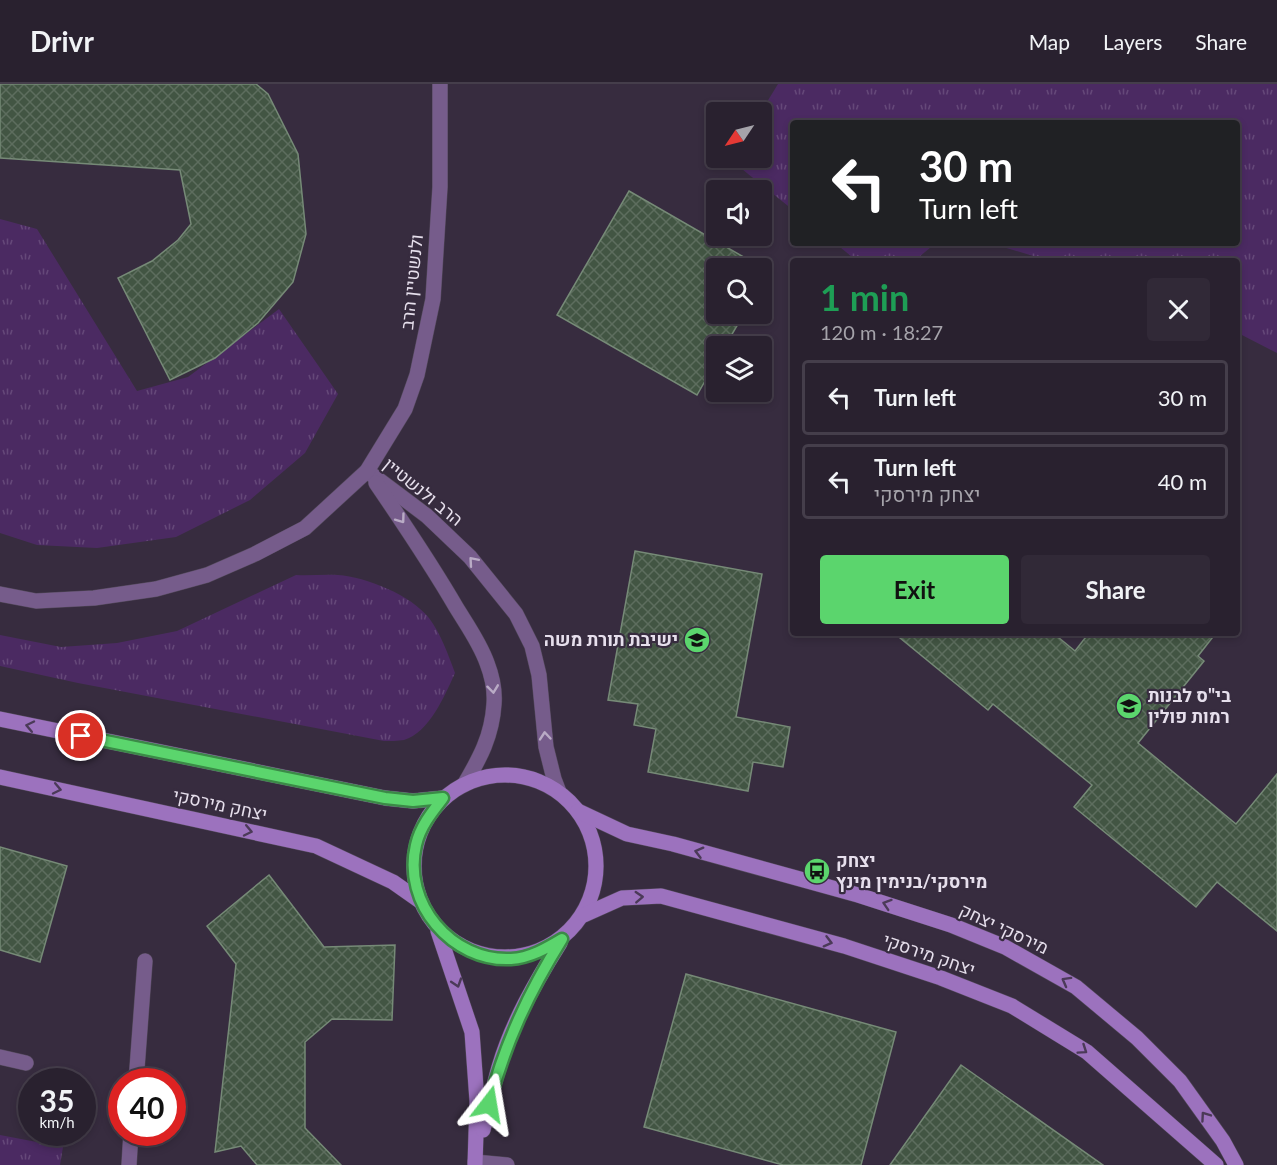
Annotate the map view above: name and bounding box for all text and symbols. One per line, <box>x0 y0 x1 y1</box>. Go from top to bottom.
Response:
text: Drivr <box>30 24 94 58</box>
text: Map <box>1029 29 1070 54</box>
text: Layers <box>1103 29 1162 54</box>
text: Share <box>1195 29 1247 54</box>
north arrow <box>706 102 772 168</box>
map controls <box>706 102 772 402</box>
text: 30 m <box>919 141 1013 191</box>
icon: left <box>820 144 898 222</box>
button: sound <box>706 180 772 246</box>
text: Turn left <box>919 192 1018 225</box>
street label: ולנשטיין הרב <box>395 233 427 331</box>
button: search <box>706 258 772 324</box>
text: 1 min <box>820 275 909 319</box>
button: close <box>1147 278 1210 341</box>
text: 120 m · 18:27 <box>820 320 943 344</box>
button: layers <box>706 336 772 402</box>
icon: left <box>823 381 856 414</box>
text: Turn left <box>874 384 956 411</box>
text: 30 m <box>1158 384 1207 411</box>
street label: הרב ולנשטיין <box>379 452 468 530</box>
text: Turn left <box>874 454 956 481</box>
icon: left <box>823 465 856 498</box>
text: 40 m <box>1158 468 1207 495</box>
text: יצחק מירסקי <box>874 482 980 506</box>
one-way arrow <box>394 512 405 523</box>
button: Exit <box>820 555 1009 624</box>
button: Share <box>1021 555 1210 624</box>
one-way arrow <box>469 557 480 568</box>
school or university icon: ישיבת תורת משה <box>682 625 712 655</box>
place label: ישיבת תורת משה <box>544 628 678 650</box>
place label: בי"ס לבנות רמות פולין <box>1148 684 1231 727</box>
one-way arrow <box>486 685 498 694</box>
school or university icon: בי"ס לבנות רמות פולין <box>1114 691 1144 721</box>
pin <box>55 710 106 761</box>
icon: arrive <box>64 719 97 752</box>
one-way arrow <box>26 720 36 733</box>
one-way arrow <box>539 731 552 740</box>
one-way arrow <box>52 782 62 795</box>
street label: יצחק מירסקי <box>171 783 269 825</box>
one-way arrow <box>242 824 252 837</box>
one-way arrow <box>695 846 705 859</box>
place label: יצחק מירסקי/בנימין מינץ <box>836 849 987 892</box>
bus stop icon: יצחק מירסקי/בנימין מינץ <box>802 856 832 886</box>
one-way arrow <box>634 891 643 904</box>
street label: מירסקי יצחק <box>956 898 1052 958</box>
one-way arrow <box>882 899 893 911</box>
street label: יצחק מירסקי <box>880 928 978 980</box>
one-way arrow <box>822 935 832 947</box>
one-way arrow <box>450 977 462 988</box>
one-way arrow <box>1062 977 1072 988</box>
one-way arrow <box>1076 1043 1087 1054</box>
speed limit sign: 40 <box>108 1068 186 1146</box>
position arrow <box>457 1072 521 1136</box>
text: 35 <box>40 1082 74 1118</box>
one-way arrow <box>1201 1111 1212 1122</box>
text: km/h <box>39 1113 75 1131</box>

